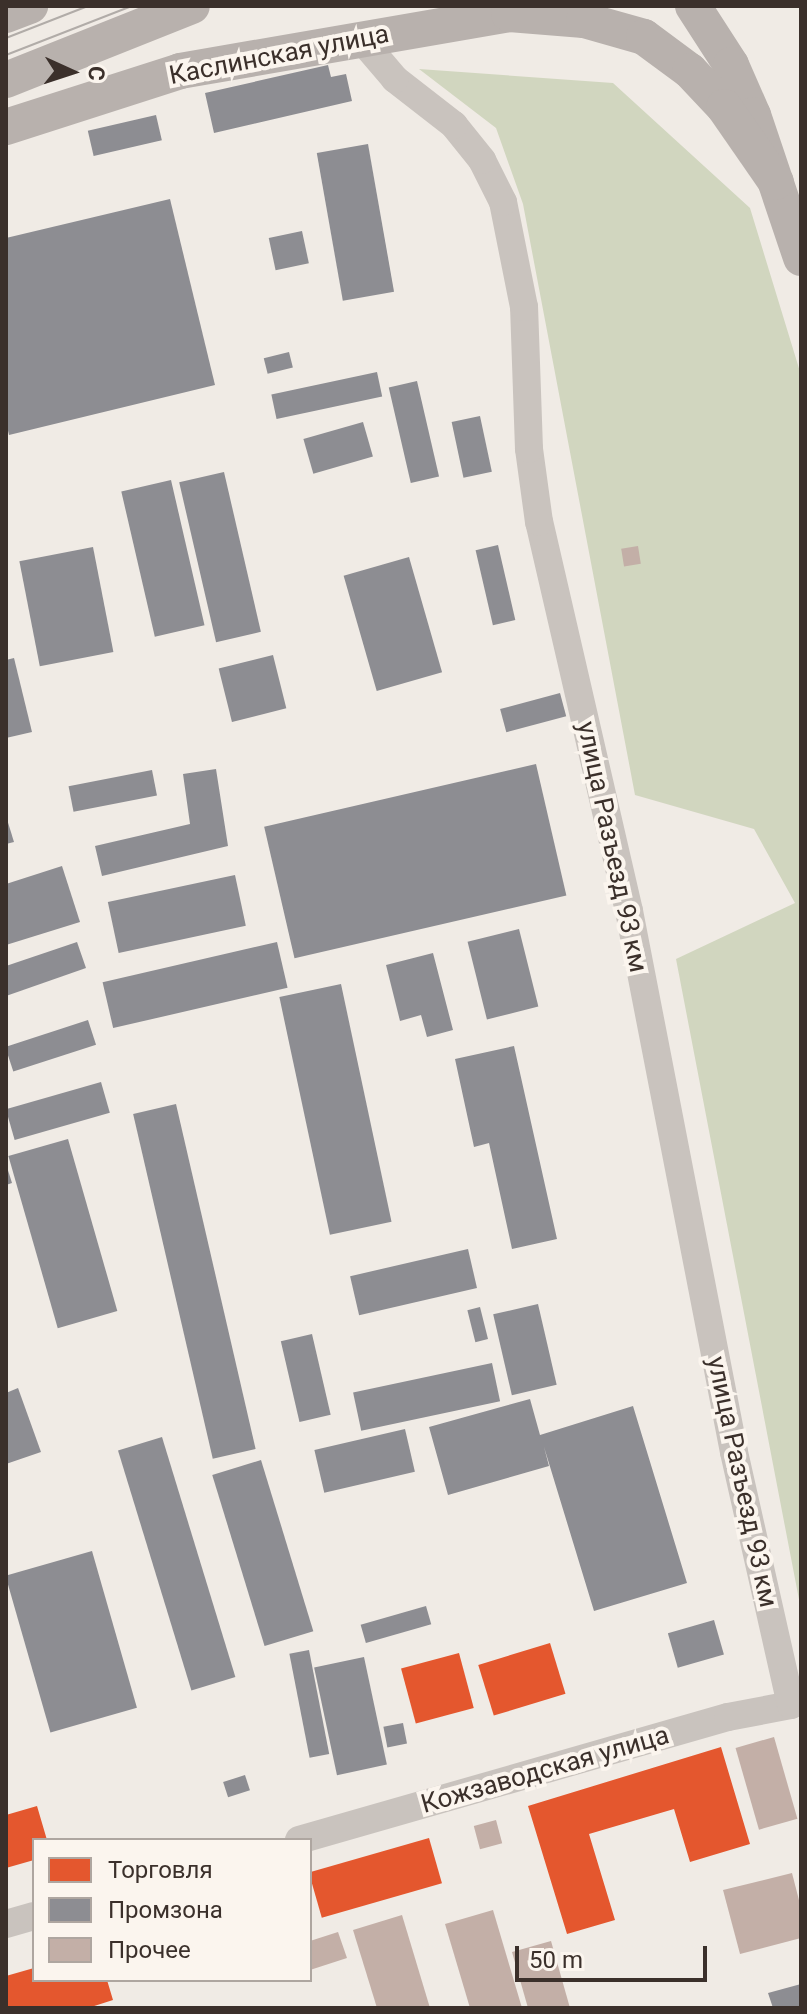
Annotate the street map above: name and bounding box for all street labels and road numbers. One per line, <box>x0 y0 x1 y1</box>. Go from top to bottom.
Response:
street label: Каслинская улица <box>166 18 392 92</box>
street label: улица Разъезд 93 км <box>570 719 654 975</box>
street label: улица Разъезд 93 км <box>700 1354 784 1610</box>
street label: Кожзаводская улица <box>417 1720 673 1820</box>

